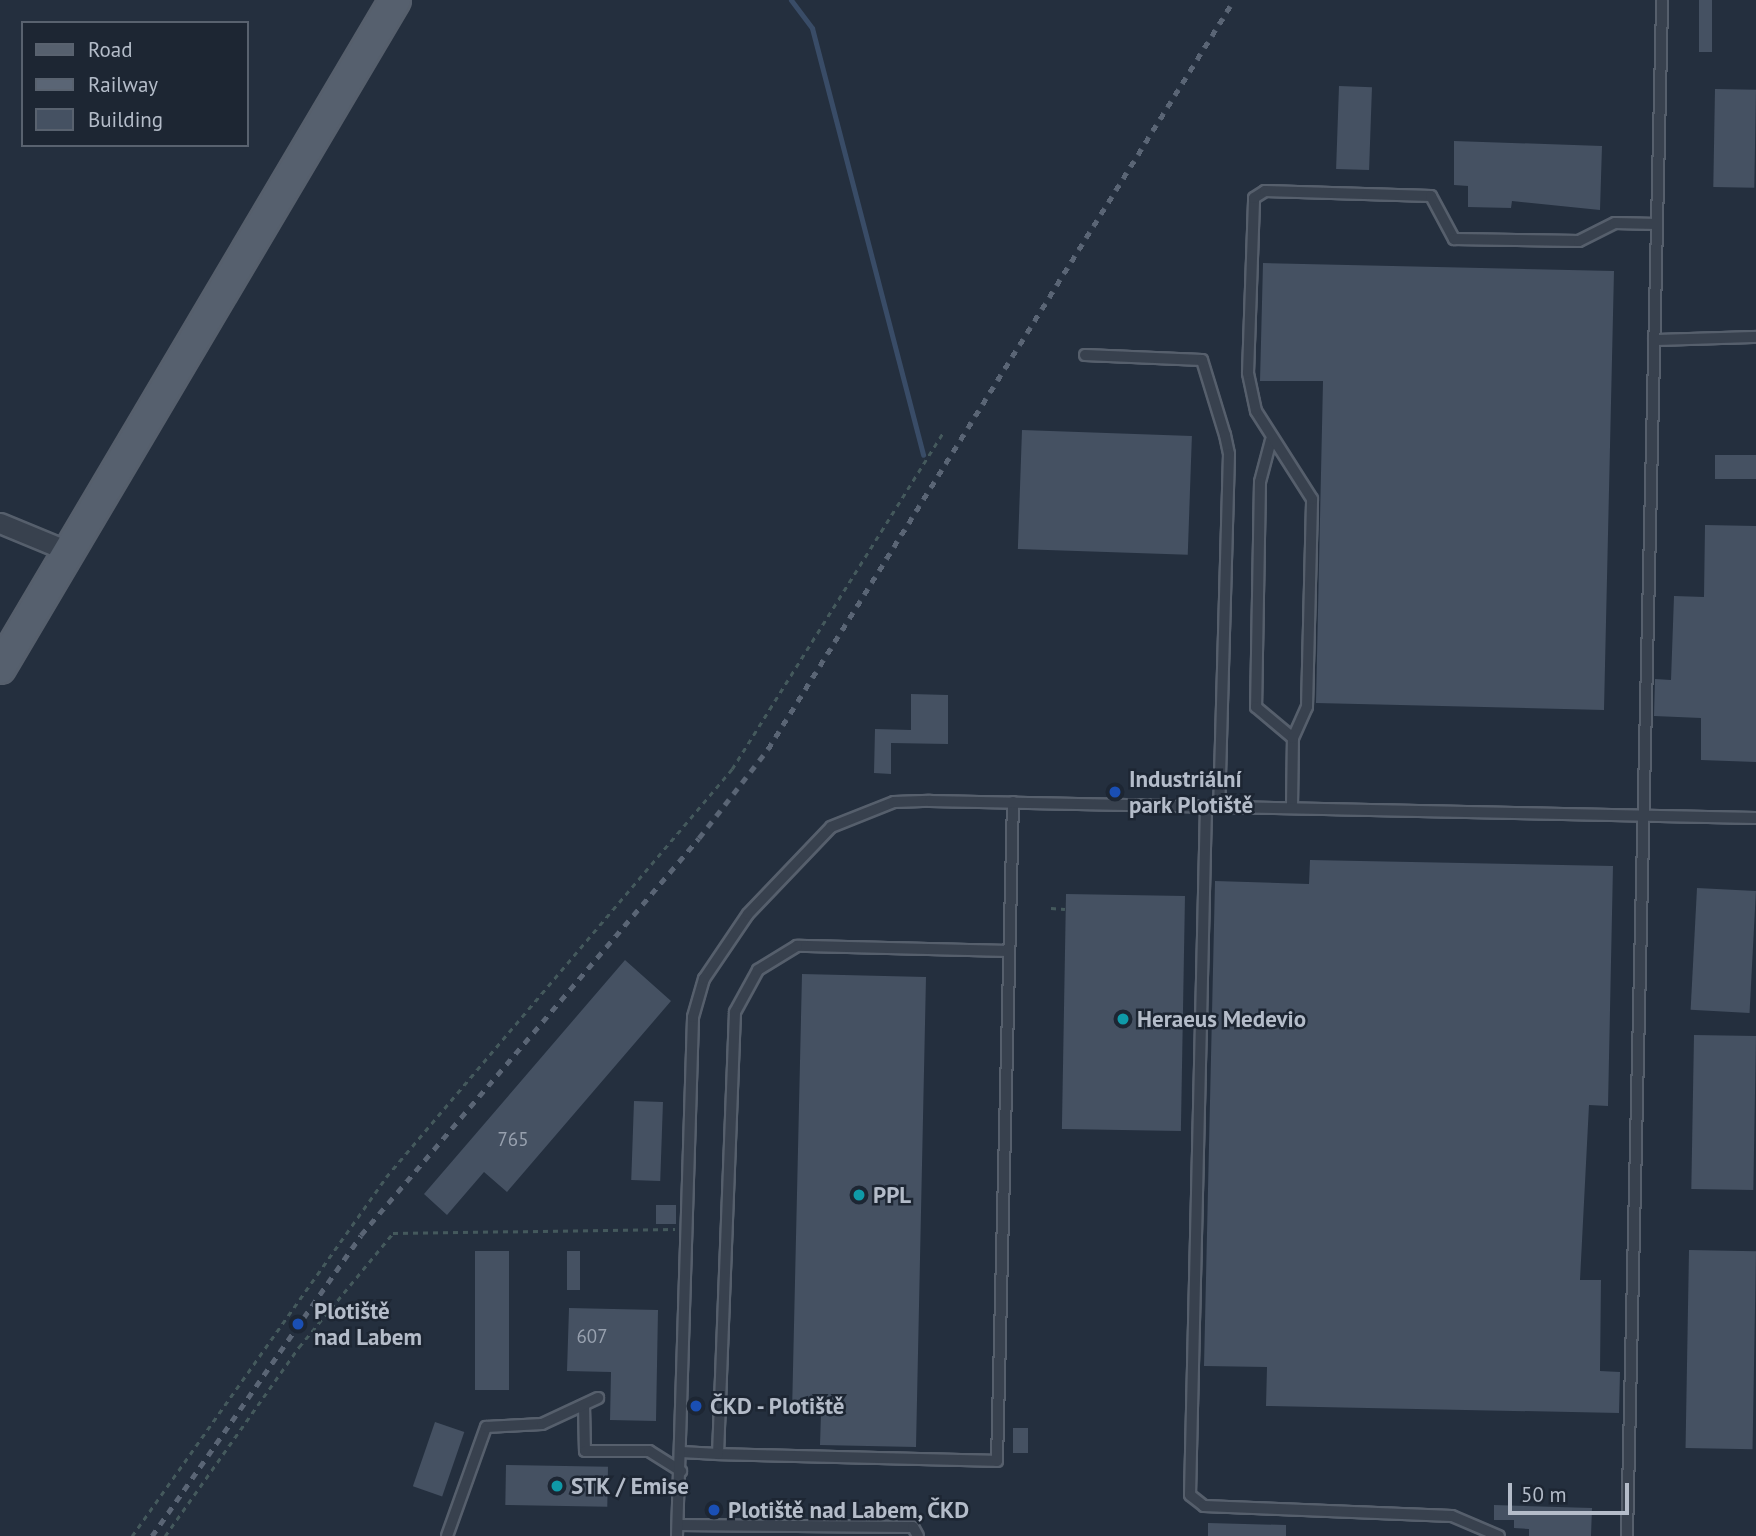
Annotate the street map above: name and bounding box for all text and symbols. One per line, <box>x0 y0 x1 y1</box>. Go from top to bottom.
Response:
legend <box>21 21 248 147</box>
text: Road <box>88 36 132 63</box>
text: Railway <box>88 71 158 98</box>
text: Building <box>88 106 163 133</box>
place label: Industriální park Plotiště <box>1129 765 1254 819</box>
marker: Industriální park Plotiště <box>1107 784 1123 800</box>
place label: Heraeus Medevio <box>1137 1005 1306 1033</box>
marker: Heraeus Medevio <box>1115 1011 1131 1027</box>
house number: 765 <box>497 1129 529 1151</box>
place label: PPL <box>873 1181 911 1209</box>
marker: PPL <box>851 1187 867 1203</box>
place label: Plotiště nad Labem <box>314 1297 422 1351</box>
marker: Plotiště nad Labem <box>288 1314 308 1334</box>
house number: 607 <box>576 1326 608 1348</box>
place label: ČKD - Plotiště <box>710 1392 848 1420</box>
marker: ČKD - Plotiště <box>688 1398 704 1414</box>
scale bar <box>1511 1470 1632 1514</box>
place label: STK / Emise <box>571 1472 690 1500</box>
marker: STK / Emise <box>549 1478 565 1494</box>
text: 50 m <box>1521 1481 1567 1508</box>
place label: Plotiště nad Labem, ČKD <box>728 1496 971 1524</box>
marker: Plotiště nad Labem, ČKD <box>706 1502 722 1518</box>

